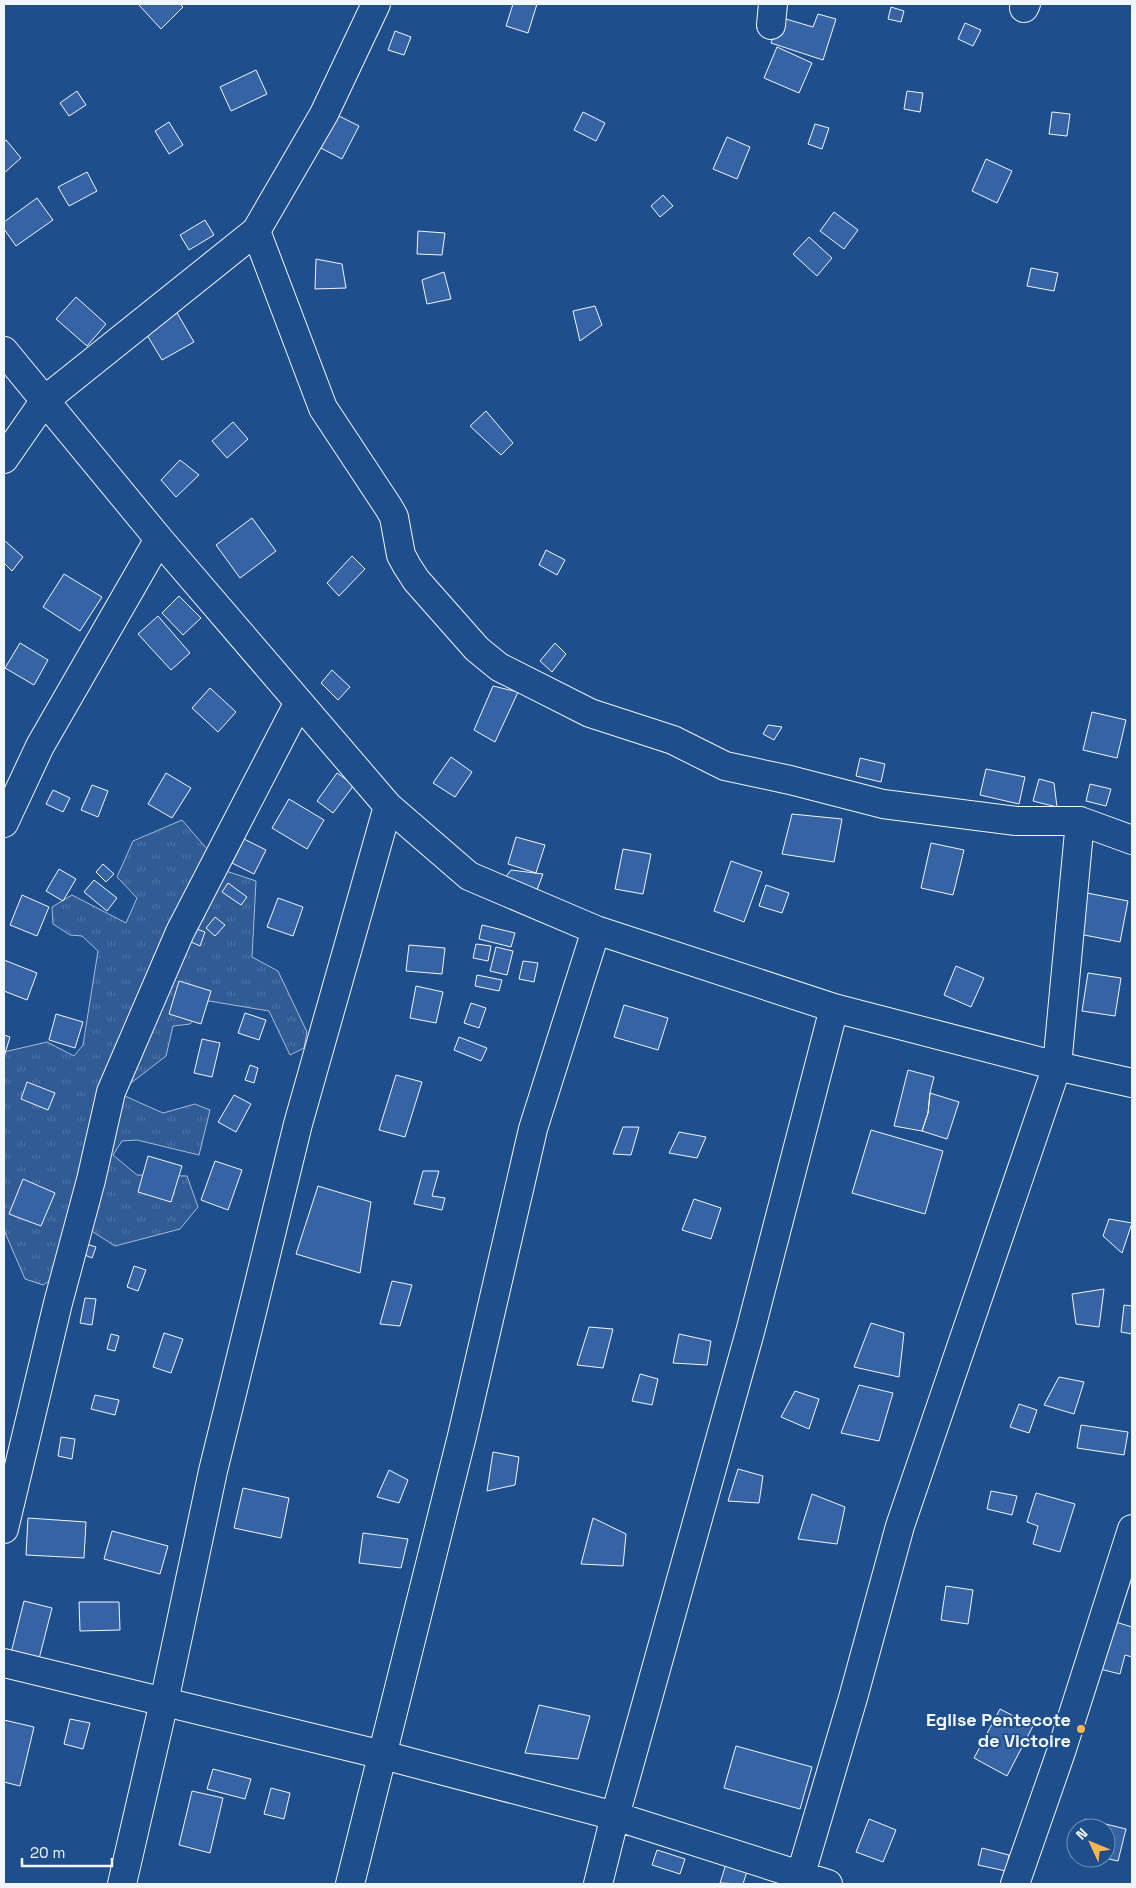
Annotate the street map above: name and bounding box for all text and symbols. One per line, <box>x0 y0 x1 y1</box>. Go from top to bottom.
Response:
place label: Eglise Pentecote de Victoire <box>926 1708 1071 1752</box>
marker: Eglise Pentecote de Victoire <box>1075 1723 1087 1735</box>
north arrow <box>1066 1818 1116 1868</box>
text: N <box>1072 1824 1091 1844</box>
scale bar <box>22 1836 112 1868</box>
text: 20 m <box>30 1843 65 1862</box>

